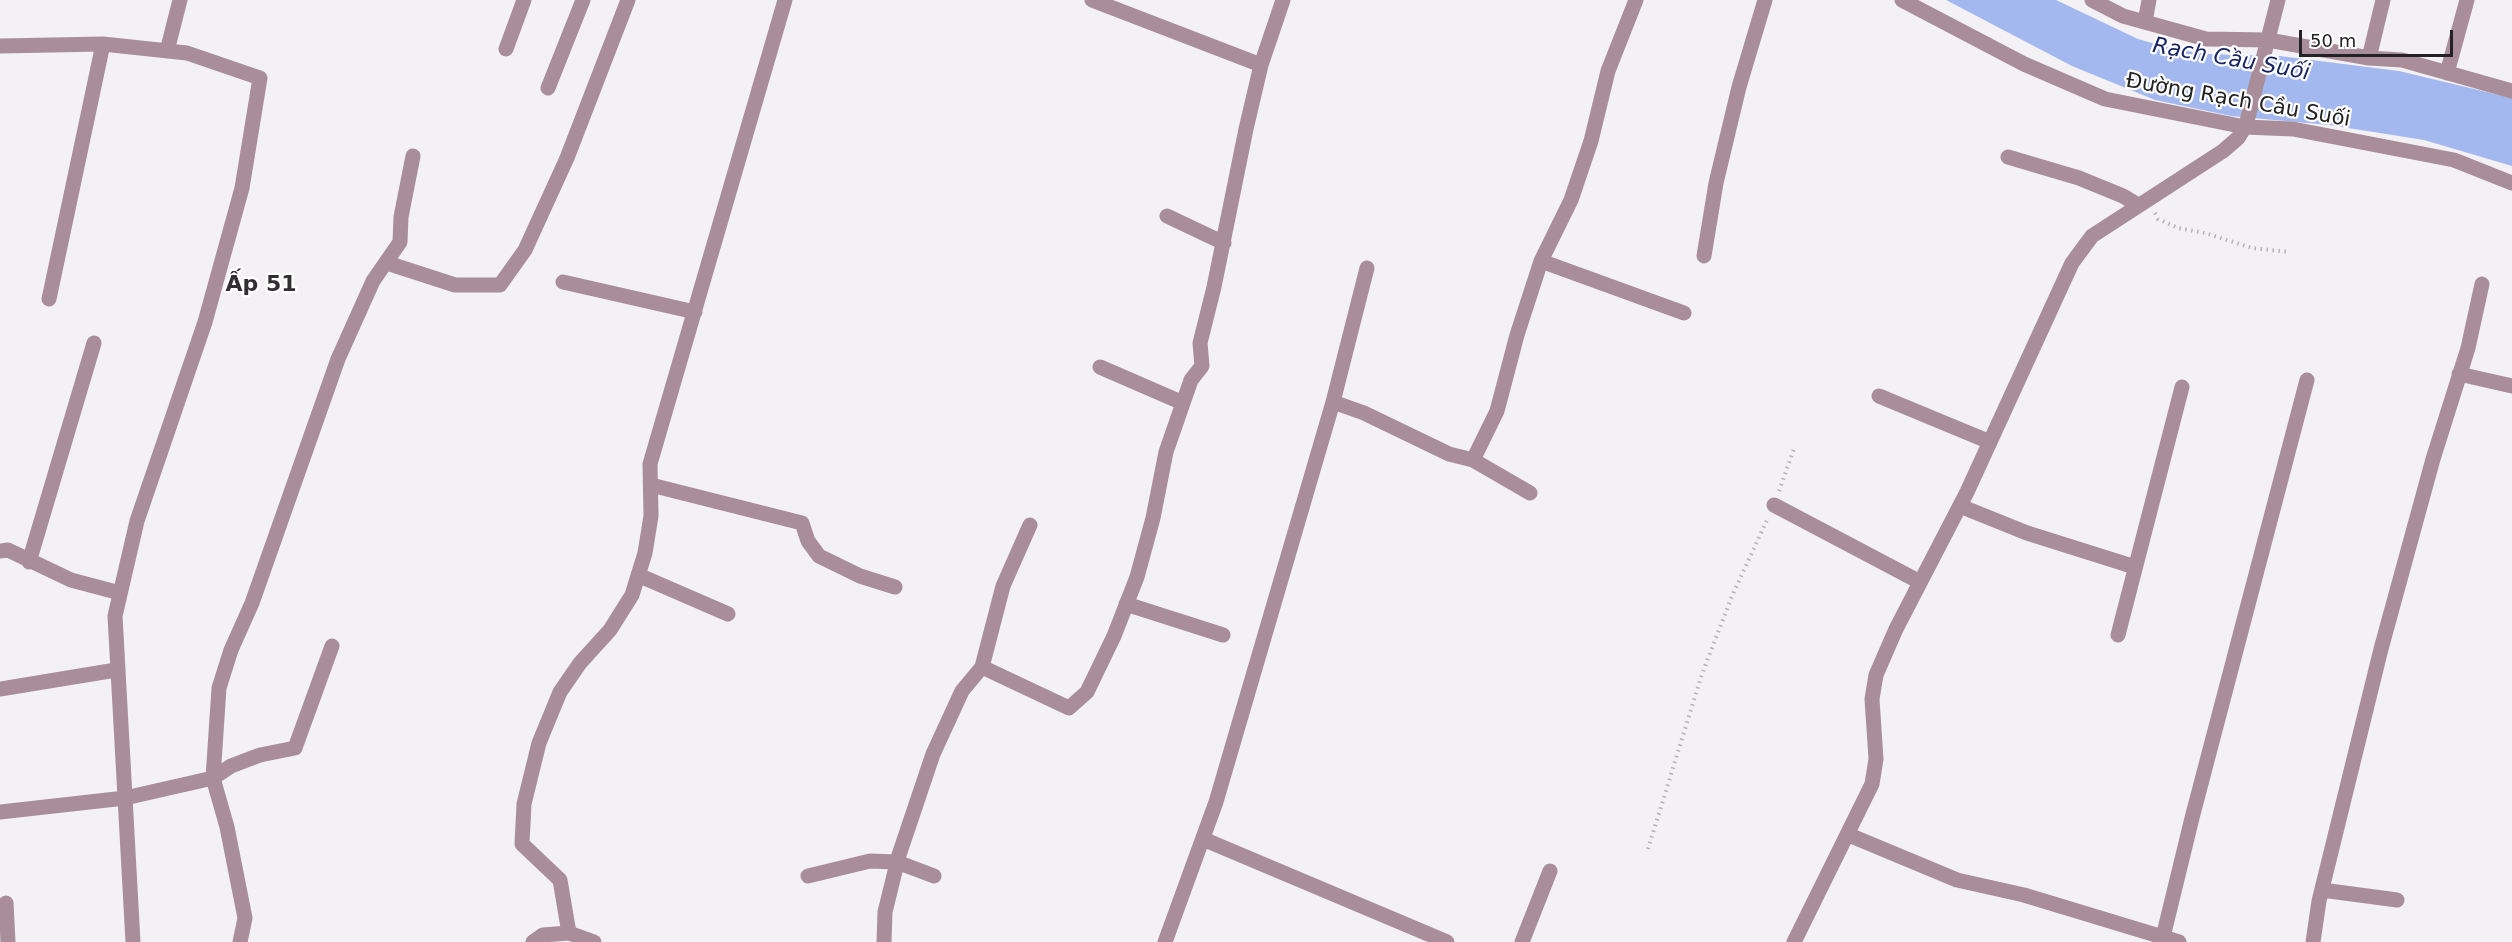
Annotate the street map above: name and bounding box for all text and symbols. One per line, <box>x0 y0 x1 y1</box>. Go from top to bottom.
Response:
scale bar <box>2302 18 2456 56</box>
text: 50 m <box>2310 30 2356 51</box>
water label: Rạch Cầu Suối <box>2150 33 2312 87</box>
street label: Đường Rạch Cầu Suối <box>2124 69 2352 133</box>
district label: Ấp 51 <box>225 272 297 298</box>

